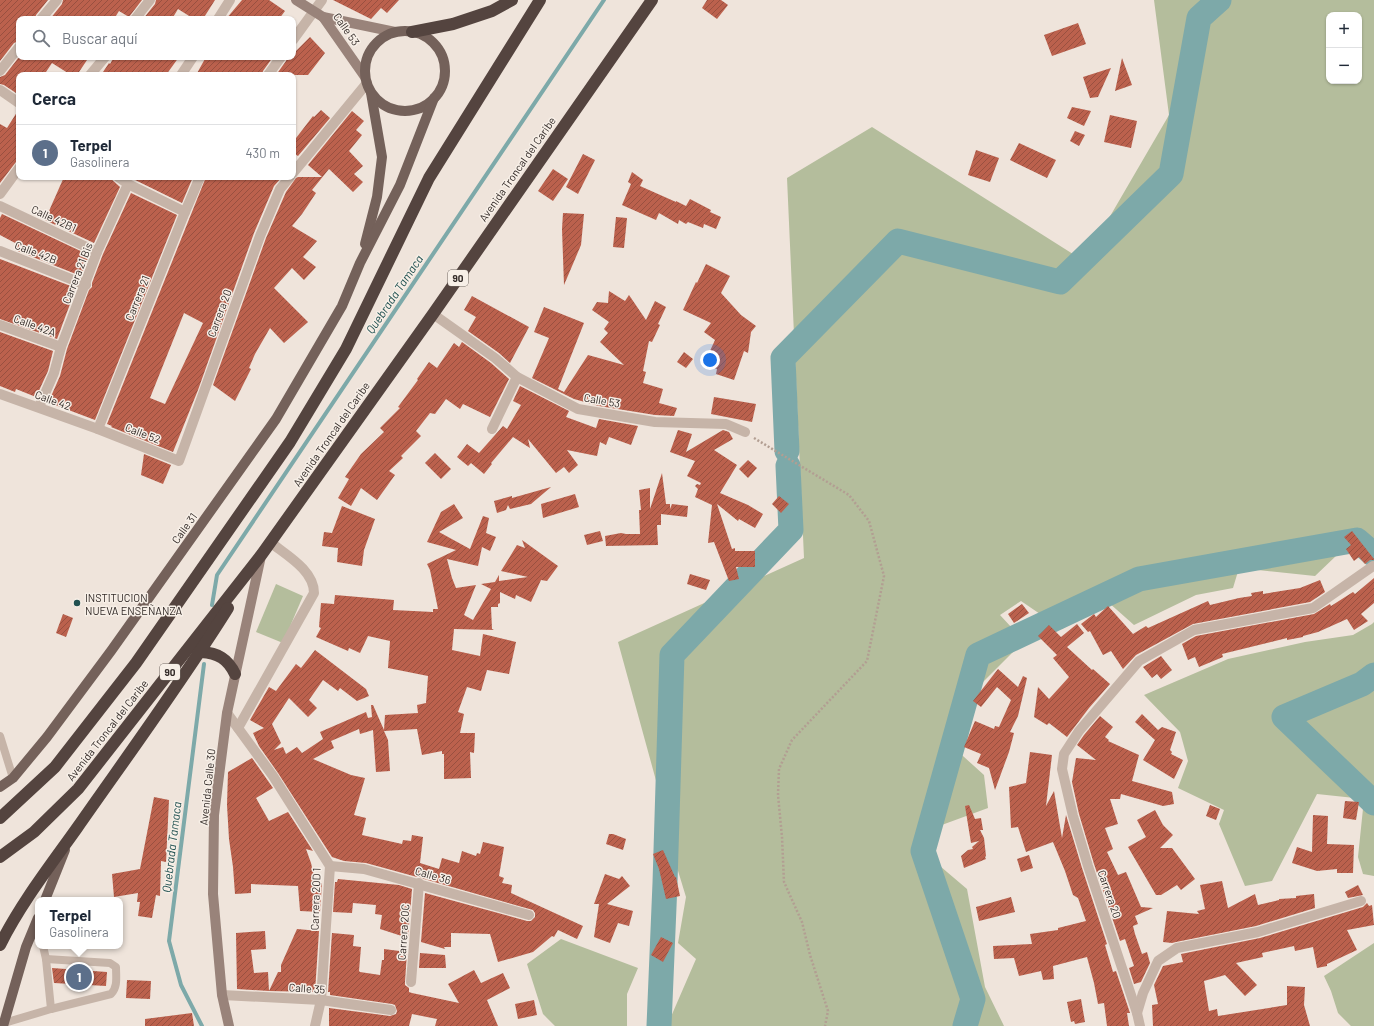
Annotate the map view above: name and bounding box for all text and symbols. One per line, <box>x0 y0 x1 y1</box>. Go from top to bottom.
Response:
street label: Calle 53 <box>331 10 363 48</box>
map controls <box>1326 12 1362 84</box>
button: + <box>1326 12 1362 48</box>
search box <box>16 16 296 60</box>
icon: search <box>30 27 52 49</box>
text: Buscar aquí <box>62 29 138 47</box>
button: − <box>1326 48 1362 84</box>
text: Cerca <box>32 88 76 108</box>
street label: Avenida Troncal del Caribe <box>476 114 558 224</box>
text: Terpel <box>70 136 112 154</box>
text: 1 <box>43 145 47 161</box>
text: 430 m <box>245 145 280 161</box>
text: Gasolinera <box>70 154 129 170</box>
street label: Calle 42B1 <box>29 202 79 234</box>
street label: Calle 42B <box>13 238 59 266</box>
street label: Carrera 21 Bis <box>59 241 95 305</box>
water label: Quebrada Tamaca <box>363 252 425 336</box>
road number: 90 <box>448 270 468 286</box>
street label: Carrera 21 <box>122 274 152 322</box>
street label: Carrera 20 <box>204 287 234 339</box>
street label: Calle 42A <box>12 311 58 339</box>
your location <box>700 350 720 370</box>
street label: Avenida Troncal del Caribe <box>290 379 372 489</box>
street label: Calle 42 <box>33 388 73 413</box>
street label: Calle 53 <box>583 390 621 410</box>
street label: Calle 52 <box>123 420 163 446</box>
street label: Calle 31 <box>169 510 199 546</box>
place label: INSTITUCION NUEVA ENSEÑANZA <box>85 591 182 617</box>
marker: INSTITUCION NUEVA ENSEÑANZA <box>72 598 82 608</box>
road number: 90 <box>160 664 180 680</box>
street label: Avenida Troncal del Caribe <box>63 677 151 783</box>
street label: Avenida Calle 30 <box>197 748 217 826</box>
water label: Quebrada Tamaca <box>158 801 184 893</box>
street label: Calle 36 <box>414 864 453 886</box>
street label: Carrera 20D 1 <box>307 867 323 931</box>
street label: Carrera 20 <box>1096 868 1124 920</box>
popup <box>35 897 123 949</box>
street label: Carrera 20C <box>395 903 411 961</box>
text: Terpel <box>49 906 91 924</box>
text: Gasolinera <box>49 924 109 940</box>
pin: 1 <box>66 962 92 992</box>
street label: Calle 35 <box>288 980 326 996</box>

